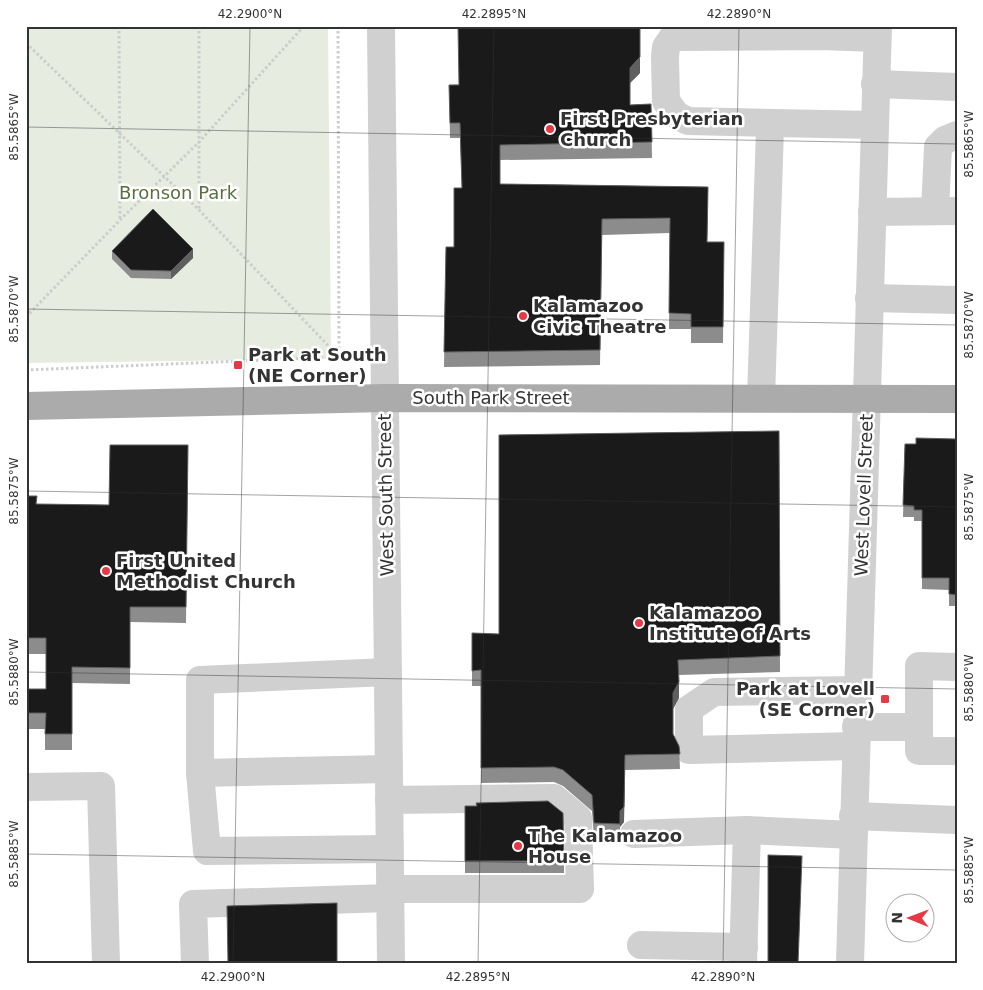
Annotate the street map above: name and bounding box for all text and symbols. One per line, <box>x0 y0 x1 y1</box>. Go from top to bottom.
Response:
text: 42.2900°N <box>218 7 282 21</box>
text: 42.2895°N <box>462 7 526 21</box>
text: 42.2890°N <box>707 7 771 21</box>
text: 85.5865°W <box>7 93 21 161</box>
place label: First Presbyterian Church <box>560 108 743 150</box>
text: 85.5865°W <box>962 110 976 178</box>
marker: First Presbyterian Church <box>544 123 556 135</box>
park label: Bronson Park <box>119 182 238 203</box>
text: 85.5870°W <box>7 275 21 343</box>
text: 85.5870°W <box>962 291 976 359</box>
place label: Kalamazoo Civic Theatre <box>533 295 666 337</box>
marker: Kalamazoo Civic Theatre <box>517 310 529 322</box>
place label: Park at South (NE Corner) <box>248 344 387 386</box>
marker: Park at South (NE Corner) <box>232 359 244 371</box>
street label: South Park Street <box>412 387 570 408</box>
street label: West South Street <box>374 413 397 577</box>
street label: West Lovell Street <box>850 413 877 577</box>
text: 85.5875°W <box>7 457 21 525</box>
text: 85.5875°W <box>962 473 976 541</box>
place label: First United Methodist Church <box>116 550 296 592</box>
marker: First United Methodist Church <box>100 565 112 577</box>
place label: Kalamazoo Institute of Arts <box>649 602 811 644</box>
marker: Kalamazoo Institute of Arts <box>633 617 645 629</box>
text: 85.5880°W <box>7 638 21 706</box>
text: 85.5880°W <box>962 654 976 722</box>
place label: Park at Lovell (SE Corner) <box>736 678 875 720</box>
marker: Park at Lovell (SE Corner) <box>879 693 891 705</box>
text: 85.5885°W <box>7 820 21 888</box>
place label: The Kalamazoo House <box>528 825 682 867</box>
text: 85.5885°W <box>962 836 976 904</box>
marker: The Kalamazoo House <box>512 840 524 852</box>
north arrow <box>886 892 936 942</box>
text: N <box>889 912 905 924</box>
text: 42.2900°N <box>201 970 265 984</box>
text: 42.2895°N <box>446 970 510 984</box>
text: 42.2890°N <box>691 970 755 984</box>

